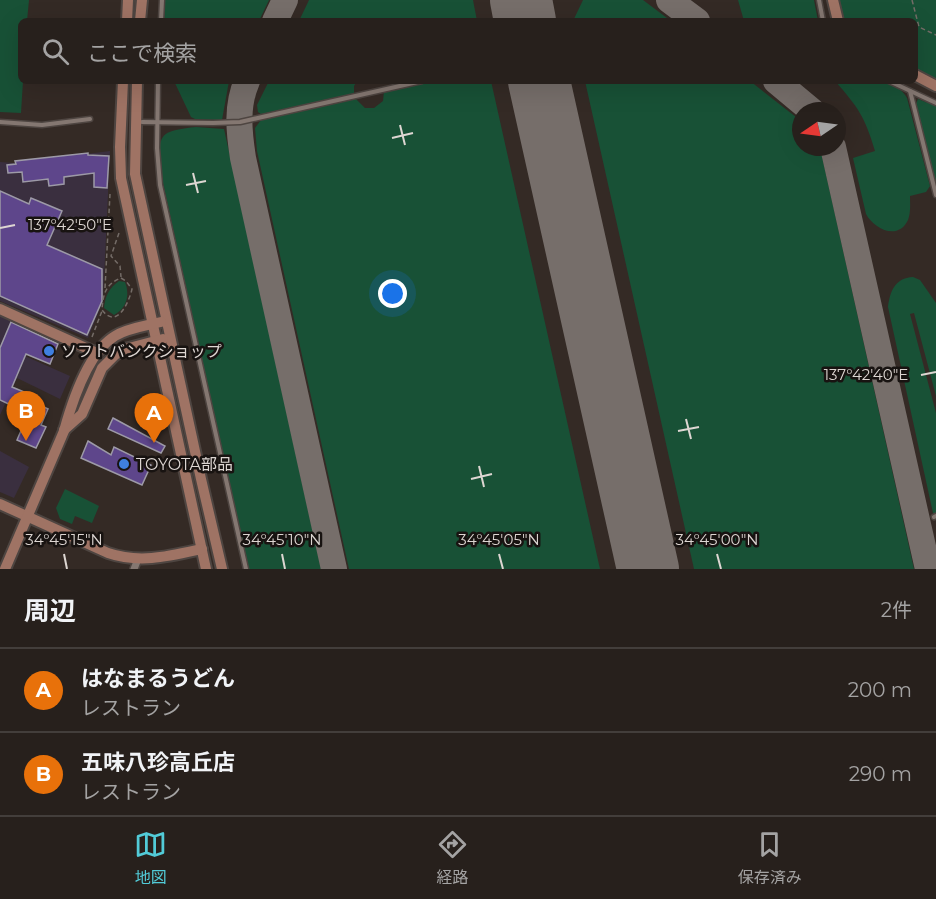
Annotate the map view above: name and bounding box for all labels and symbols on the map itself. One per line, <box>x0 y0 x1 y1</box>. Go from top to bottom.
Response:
north arrow <box>792 102 846 156</box>
text: 137°42'50"E <box>28 215 112 234</box>
your location <box>378 279 407 308</box>
place label: ソフトバンクショップ <box>61 342 222 361</box>
marker: ソフトバンクショップ <box>42 344 56 358</box>
text: 137°42'40"E <box>824 365 908 384</box>
pin: B <box>6 392 46 441</box>
pin: A <box>134 394 174 443</box>
place label: TOYOTA部品 <box>136 455 233 474</box>
marker: TOYOTA部品 <box>117 457 131 471</box>
text: 34°45'15"N <box>25 530 103 549</box>
text: 34°45'10"N <box>243 530 321 549</box>
text: 34°45'05"N <box>458 530 540 549</box>
text: 34°45'00"N <box>676 530 758 549</box>

